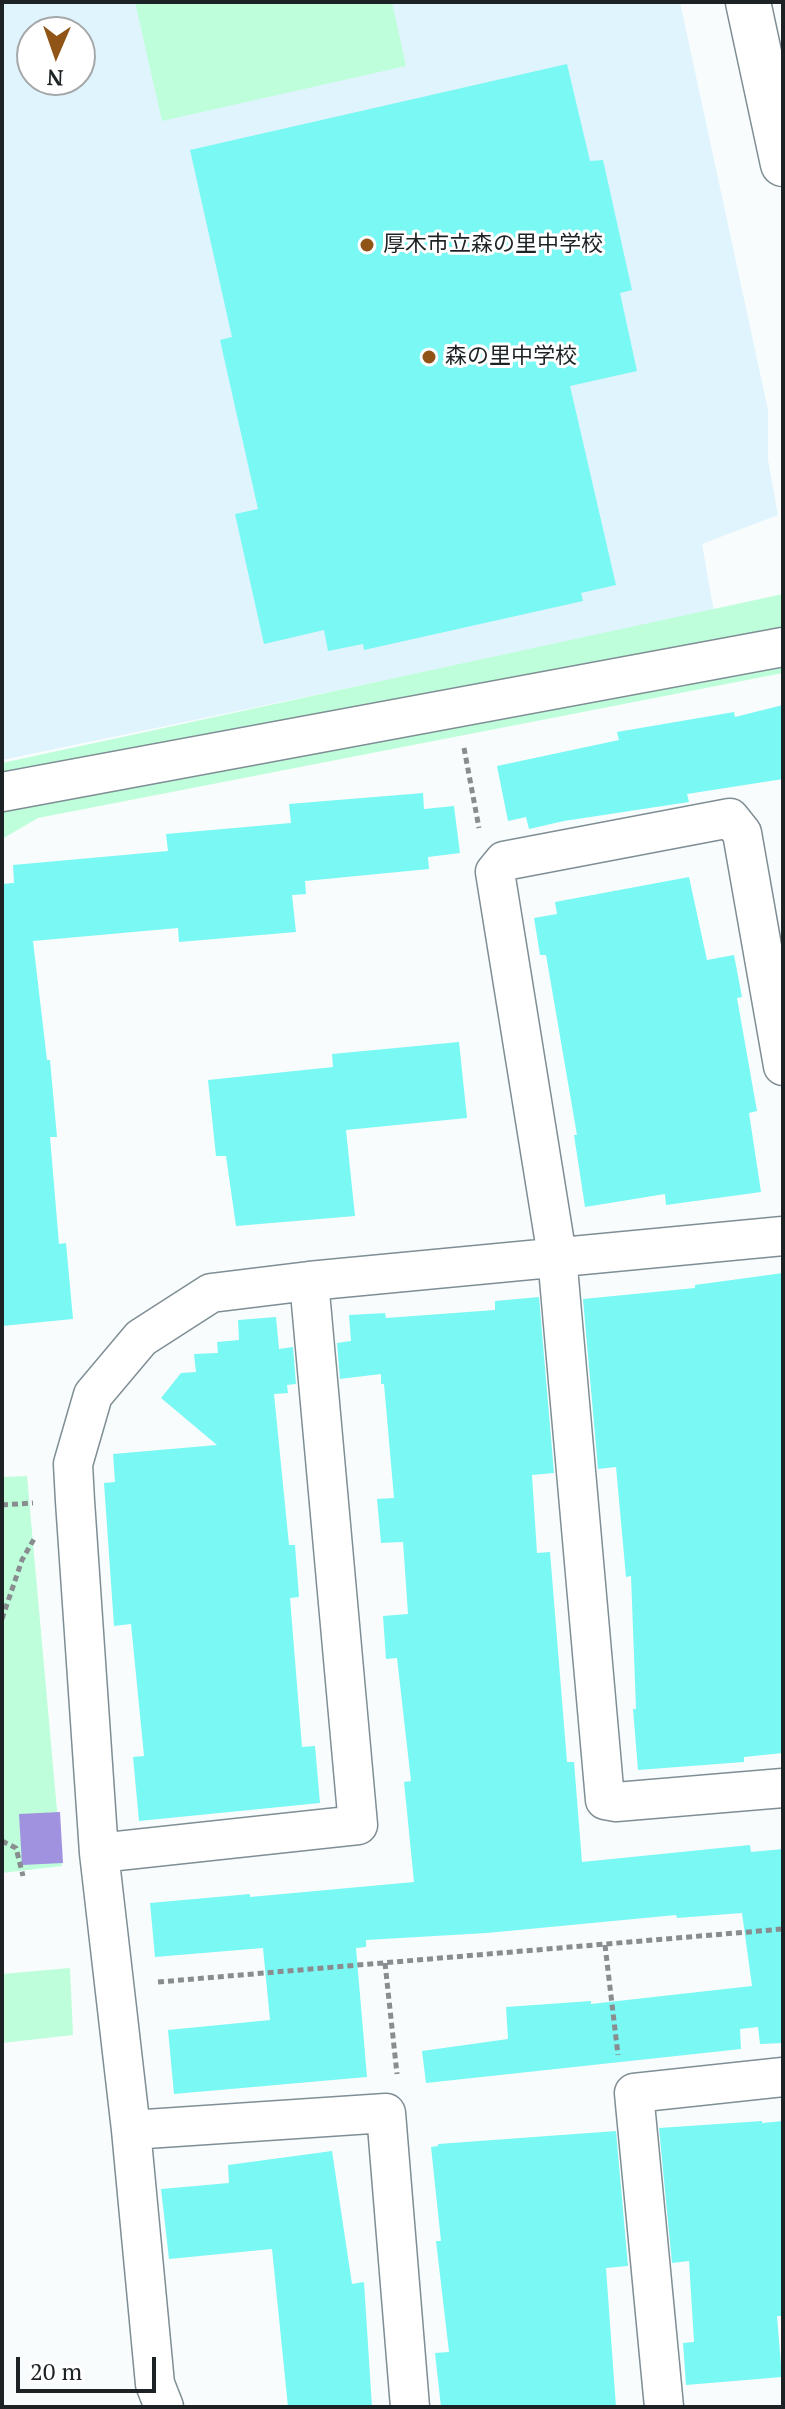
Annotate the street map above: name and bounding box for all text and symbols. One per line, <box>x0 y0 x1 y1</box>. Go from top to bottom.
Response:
north arrow <box>16 16 96 96</box>
text: N <box>46 64 64 93</box>
place label: 厚木市立森の里中学校 <box>383 232 603 258</box>
marker: 厚木市立森の里中学校 <box>358 236 376 254</box>
place label: 森の里中学校 <box>445 344 577 370</box>
marker: 森の里中学校 <box>420 348 438 366</box>
scale bar <box>20 2341 160 2391</box>
text: 20 m <box>30 2355 82 2387</box>

